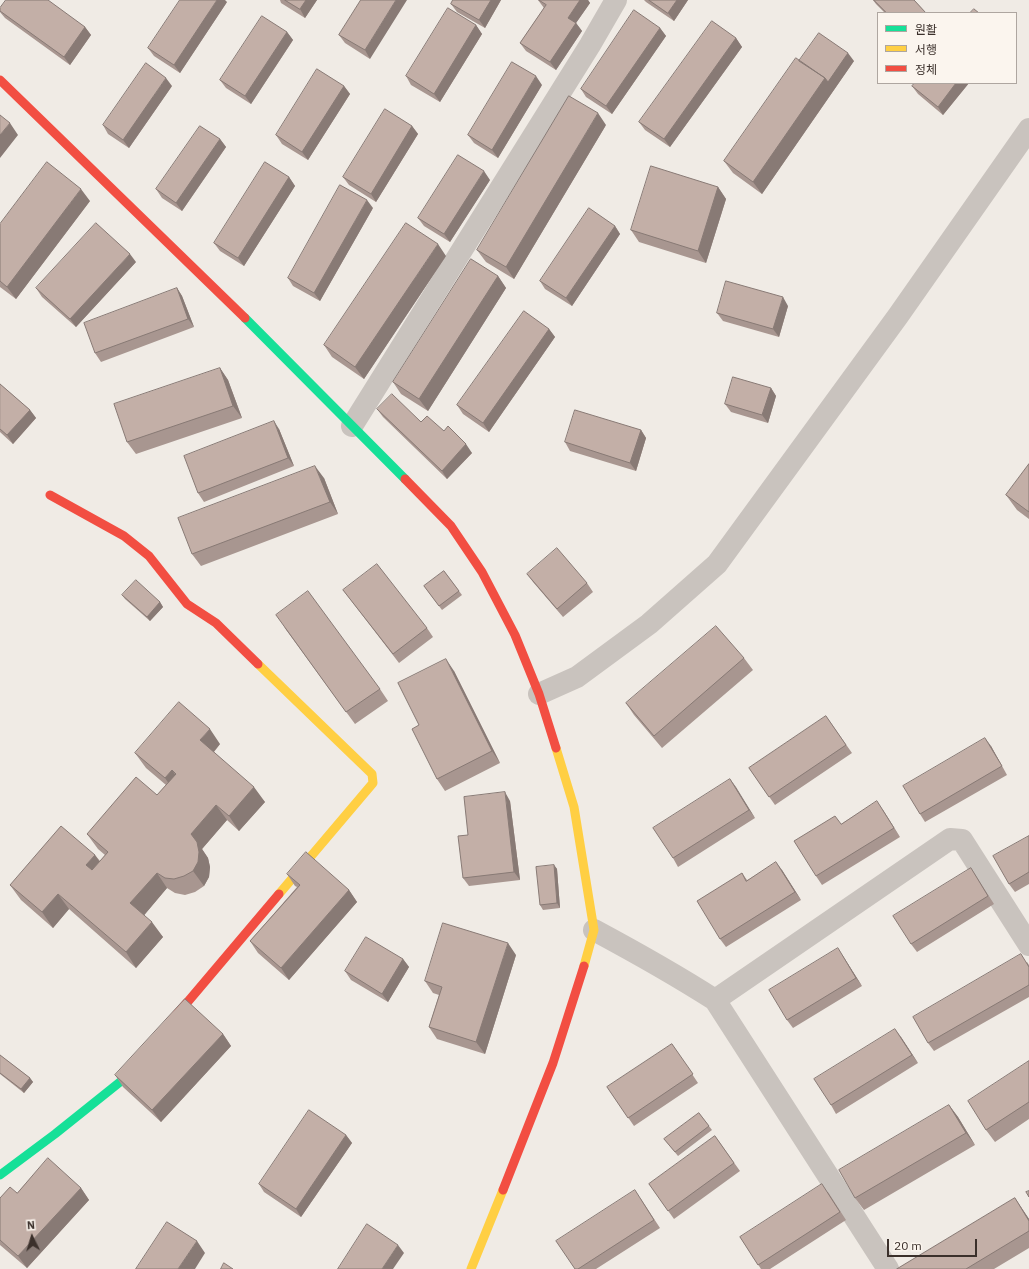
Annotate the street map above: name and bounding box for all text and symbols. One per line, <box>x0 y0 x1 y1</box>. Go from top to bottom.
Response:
legend <box>877 12 1017 84</box>
text: 원활 <box>915 22 937 37</box>
text: 서행 <box>915 42 937 57</box>
text: 정체 <box>915 62 937 77</box>
north arrow <box>12 1217 52 1257</box>
text: N <box>26 1218 36 1232</box>
scale bar <box>889 1231 979 1257</box>
text: 20 m <box>894 1238 922 1253</box>

